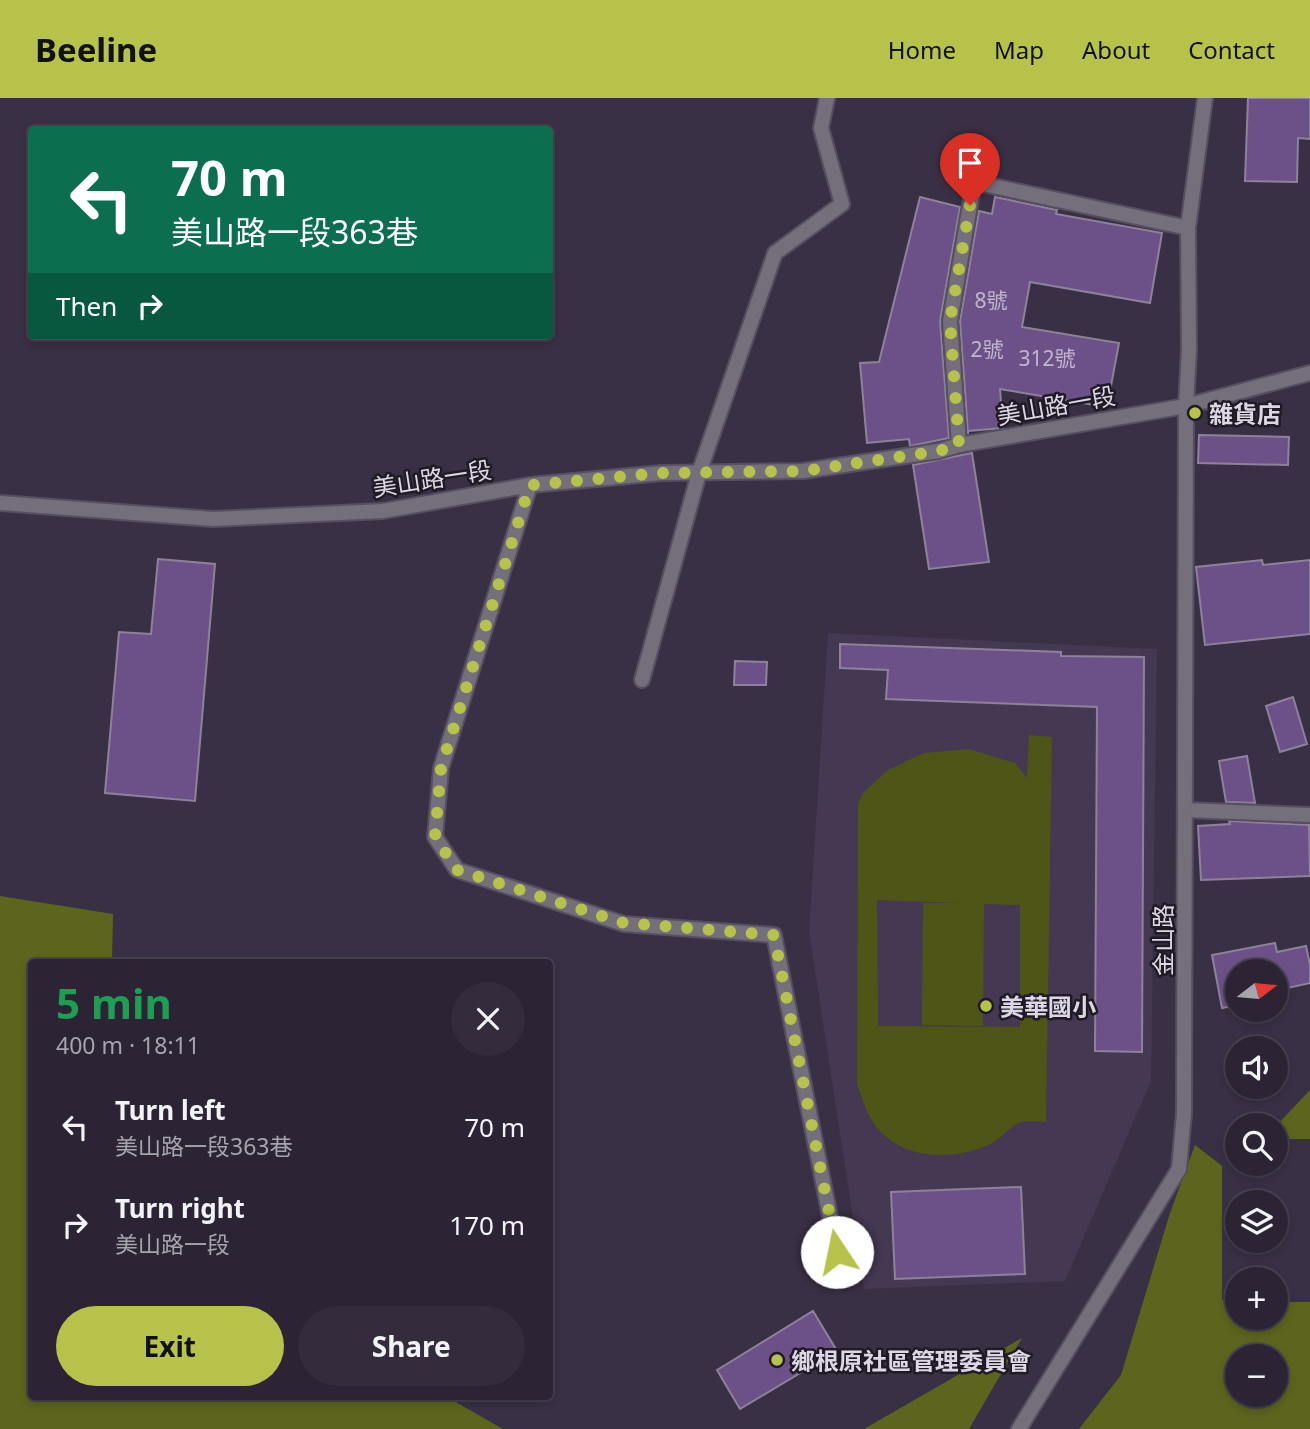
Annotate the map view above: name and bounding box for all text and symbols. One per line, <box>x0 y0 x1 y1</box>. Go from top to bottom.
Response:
text: Beeline <box>35 27 157 72</box>
text: Home <box>888 33 956 66</box>
text: Map <box>994 33 1044 66</box>
text: About <box>1082 33 1150 66</box>
text: Contact <box>1188 33 1275 66</box>
pin <box>940 133 1000 205</box>
text: 70 m <box>171 144 288 210</box>
icon: arrive <box>951 144 989 182</box>
icon: left <box>56 154 147 245</box>
text: 美山路一段363巷 <box>171 210 418 253</box>
house number: 8號 <box>974 286 1008 314</box>
icon: right <box>131 287 169 325</box>
text: Then <box>56 288 117 324</box>
house number: 2號 <box>970 335 1004 363</box>
house number: 312號 <box>1018 344 1076 372</box>
street label: 美山路一段 <box>994 378 1118 432</box>
place label: 雜貨店 <box>1209 397 1281 430</box>
marker: 雜貨店 <box>1187 405 1203 421</box>
street label: 美山路一段 <box>370 452 494 504</box>
street label: 金山路 <box>1146 904 1179 976</box>
north arrow <box>1225 959 1288 1022</box>
map controls <box>1225 959 1288 1407</box>
text: 5 min <box>56 974 172 1031</box>
button: close <box>451 982 525 1056</box>
place label: 美華國小 <box>1000 990 1096 1023</box>
marker: 美華國小 <box>978 998 994 1014</box>
text: 400 m · 18:11 <box>56 1029 200 1061</box>
button: sound <box>1225 1036 1288 1099</box>
text: Turn left <box>115 1092 226 1128</box>
icon: left <box>56 1108 94 1146</box>
text: 70 m <box>464 1109 525 1145</box>
button: search <box>1225 1113 1288 1176</box>
text: 美山路一段363巷 <box>115 1130 292 1162</box>
text: Turn right <box>115 1190 245 1226</box>
button: layers <box>1225 1190 1288 1253</box>
icon: right <box>56 1206 94 1244</box>
text: 170 m <box>449 1207 525 1243</box>
position arrow <box>800 1215 874 1289</box>
text: 美山路一段 <box>115 1228 230 1260</box>
button: + <box>1225 1267 1288 1330</box>
button: Exit <box>56 1306 284 1386</box>
button: Share <box>298 1306 525 1386</box>
place label: 鄉根原社區管理委員會 <box>791 1344 1031 1377</box>
button: − <box>1225 1344 1288 1407</box>
marker: 鄉根原社區管理委員會 <box>769 1352 785 1368</box>

